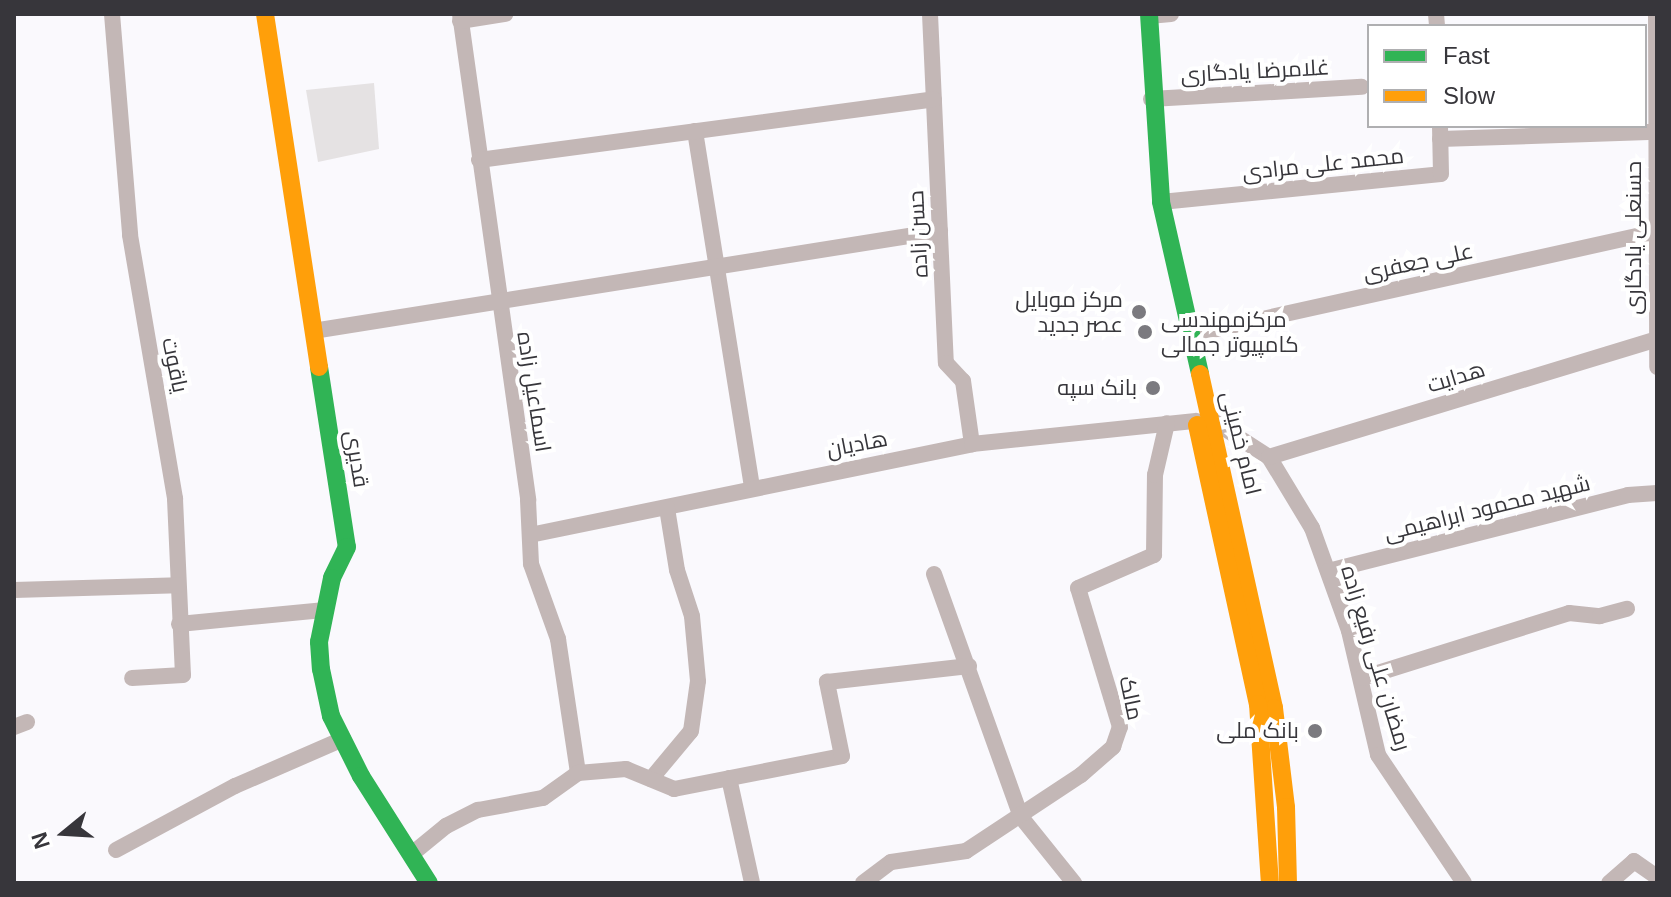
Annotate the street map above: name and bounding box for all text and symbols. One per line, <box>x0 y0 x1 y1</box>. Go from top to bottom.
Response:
legend <box>1367 24 1647 128</box>
text: Fast <box>1443 42 1490 69</box>
street label: غلامرضا یادگاری <box>1180 54 1330 88</box>
text: Slow <box>1443 82 1495 109</box>
street label: محمد علی مرادی <box>1241 142 1405 186</box>
street label: حسنعلی یادگاری <box>1621 161 1647 315</box>
street label: حسن زاده <box>903 190 933 278</box>
street label: علی جعفری <box>1361 237 1475 287</box>
place label: مرکز موبایل عصر جدید <box>1015 286 1123 338</box>
marker: مرکز موبایل عصر جدید <box>1130 303 1148 321</box>
place label: مرکزمهندسی کامپیوتر جمالی <box>1161 306 1299 358</box>
marker: مرکزمهندسی کامپیوتر جمالی <box>1136 323 1154 341</box>
street label: اسماعیل زاده <box>511 330 557 454</box>
street label: یاقوت <box>156 335 194 395</box>
street label: هدایت <box>1424 356 1488 398</box>
place label: بانک سپه <box>1057 375 1137 401</box>
marker: بانک سپه <box>1144 379 1162 397</box>
street label: امام خمینی <box>1215 388 1267 498</box>
street label: هادیان <box>824 425 890 463</box>
street label: قدیری <box>339 429 375 489</box>
street label: شهید محمود ابراهیمی <box>1381 470 1593 546</box>
street label: رمضان علی رفیع زاده <box>1335 562 1417 754</box>
street label: مالک <box>1113 673 1149 723</box>
place label: بانک ملی <box>1216 718 1299 744</box>
marker: بانک ملی <box>1306 722 1324 740</box>
north arrow <box>24 793 104 873</box>
text: N <box>26 829 55 852</box>

